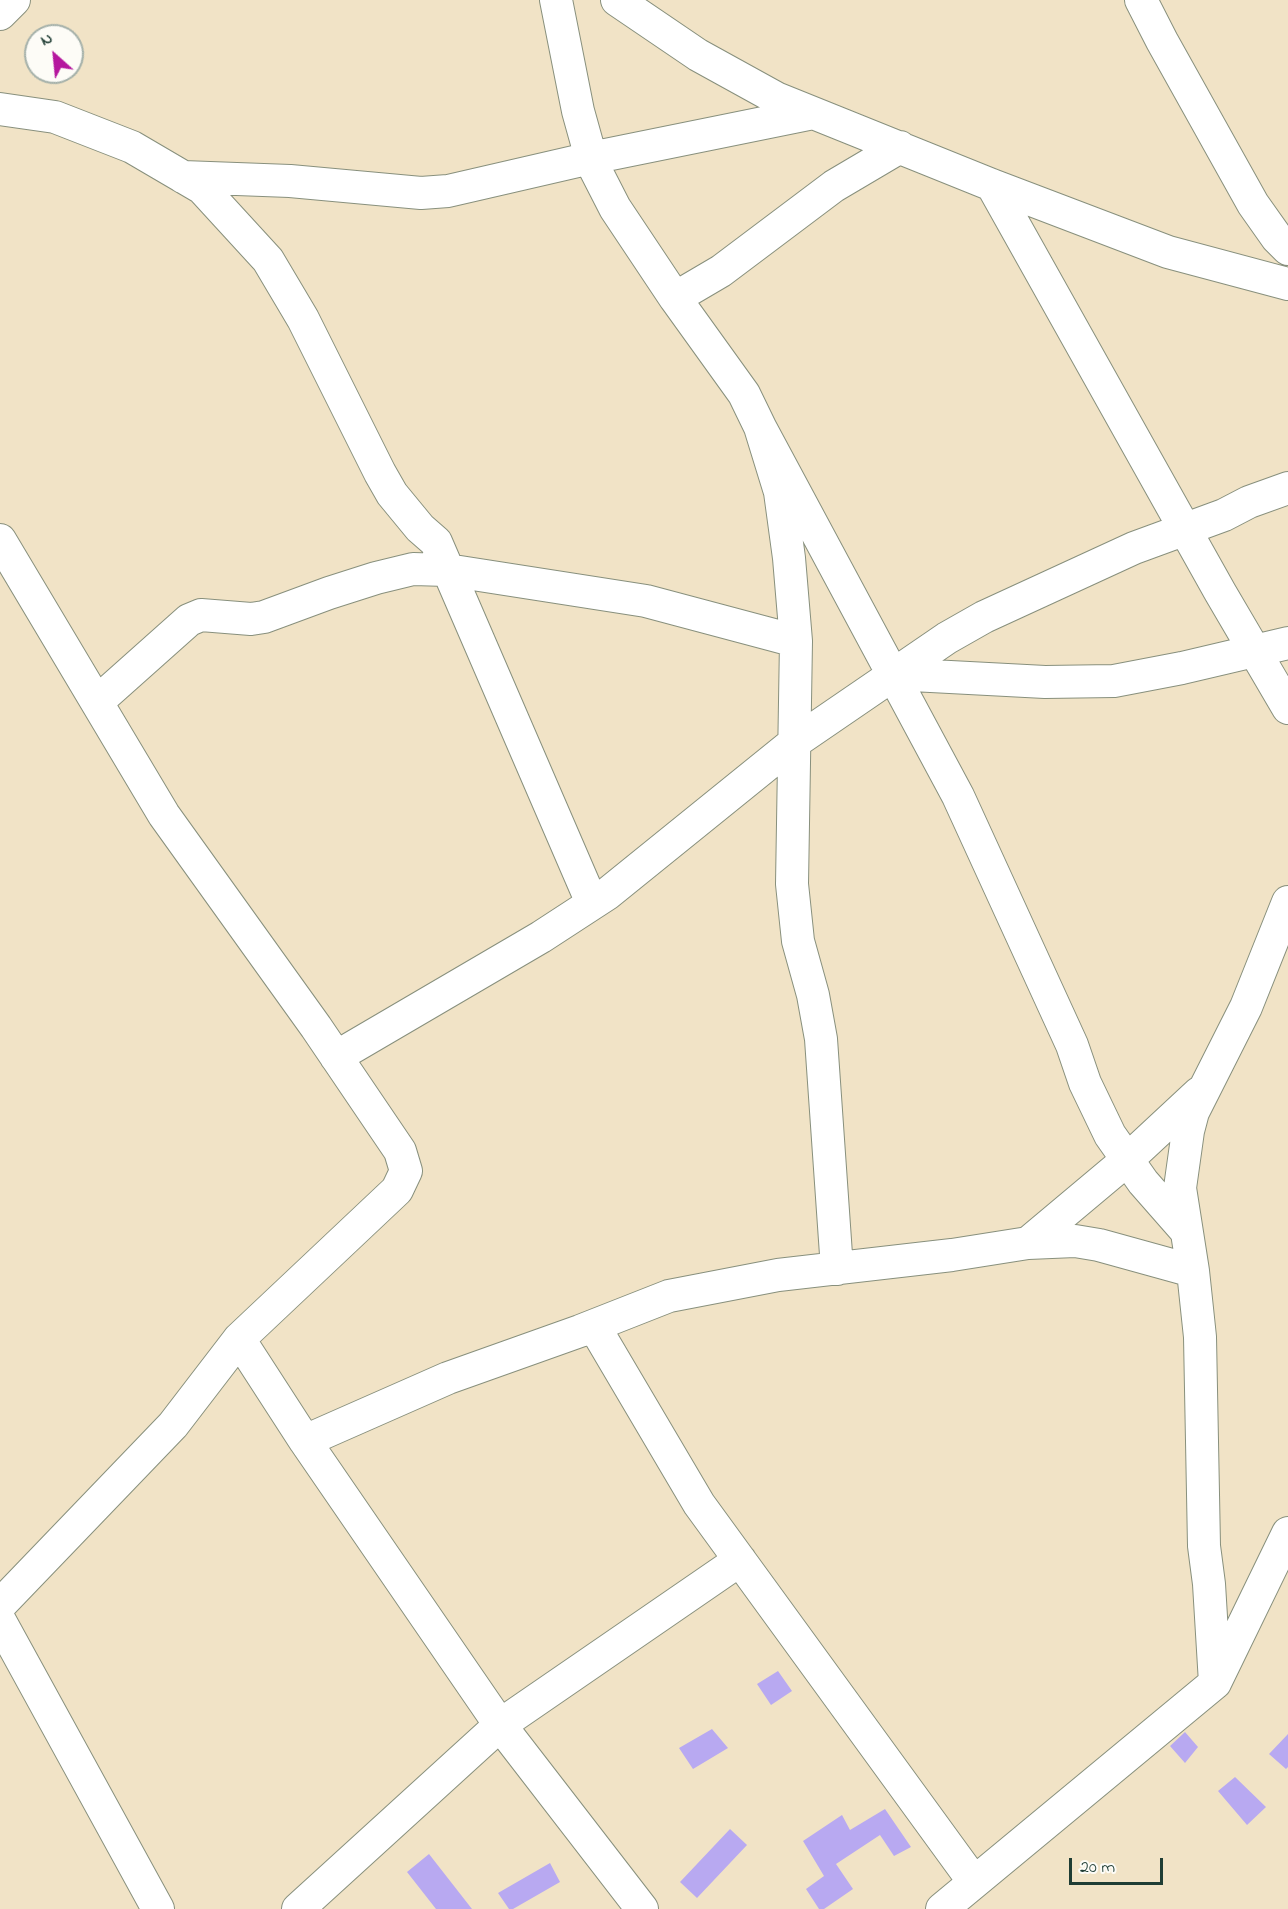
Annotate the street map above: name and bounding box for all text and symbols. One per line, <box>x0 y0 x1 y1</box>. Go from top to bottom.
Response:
north arrow <box>24 24 84 84</box>
text: N <box>36 27 57 53</box>
scale bar <box>1072 1846 1166 1884</box>
text: 20 m <box>1080 1855 1115 1881</box>

